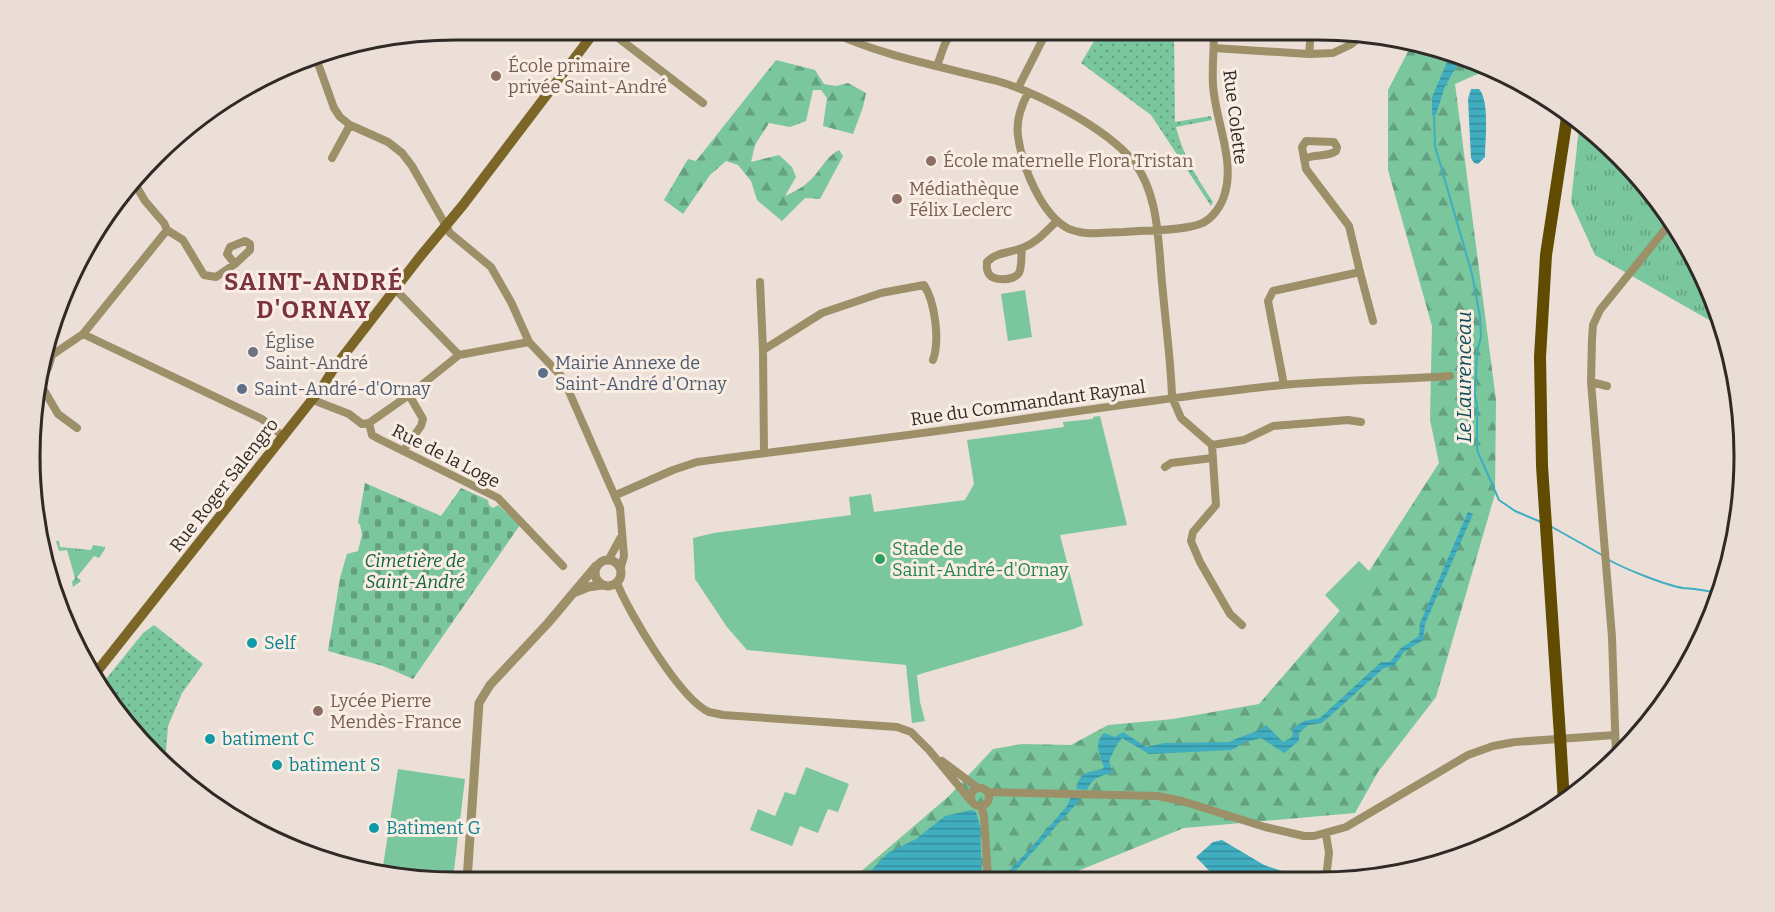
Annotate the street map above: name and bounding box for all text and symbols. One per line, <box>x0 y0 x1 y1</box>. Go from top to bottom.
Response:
place label: École primaire privée Saint-André <box>508 54 667 98</box>
street label: Rue Colette <box>1218 68 1252 166</box>
marker: École primaire privée Saint-André <box>489 69 503 83</box>
place label: École maternelle Flora Tristan <box>943 149 1194 172</box>
marker: École maternelle Flora Tristan <box>924 154 938 168</box>
place label: Médiathèque Félix Leclerc <box>909 178 1019 221</box>
marker: Médiathèque Félix Leclerc <box>890 192 904 206</box>
district label: SAINT-ANDRÉ D'ORNAY <box>224 266 404 324</box>
water label: Le Laurenceau <box>1452 311 1476 443</box>
place label: Église Saint-André <box>265 330 368 374</box>
marker: Église Saint-André <box>246 345 260 359</box>
place label: Mairie Annexe de Saint-André d'Ornay <box>555 352 727 395</box>
marker: Mairie Annexe de Saint-André d'Ornay <box>536 366 550 380</box>
street label: Rue du Commandant Raynal <box>909 376 1147 430</box>
place label: Saint-André-d'Ornay <box>254 378 431 400</box>
marker: Saint-André-d'Ornay <box>235 382 249 396</box>
street label: Rue Roger Salengro <box>165 414 283 556</box>
street label: Rue de la Loge <box>388 419 504 493</box>
place label: Stade de Saint-André-d'Ornay <box>892 538 1069 581</box>
park label: Cimetière de Saint-André <box>365 550 465 593</box>
marker: Stade de Saint-André-d'Ornay <box>873 552 887 566</box>
place label: Self <box>264 632 298 654</box>
marker: Self <box>245 636 259 650</box>
place label: Lycée Pierre Mendès-France <box>330 690 462 733</box>
marker: Lycée Pierre Mendès-France <box>311 704 325 718</box>
place label: batiment C <box>222 728 314 750</box>
marker: batiment C <box>203 732 217 746</box>
place label: batiment S <box>289 754 380 776</box>
marker: batiment S <box>270 758 284 772</box>
place label: Batiment G <box>386 817 481 839</box>
marker: Batiment G <box>367 821 381 835</box>

